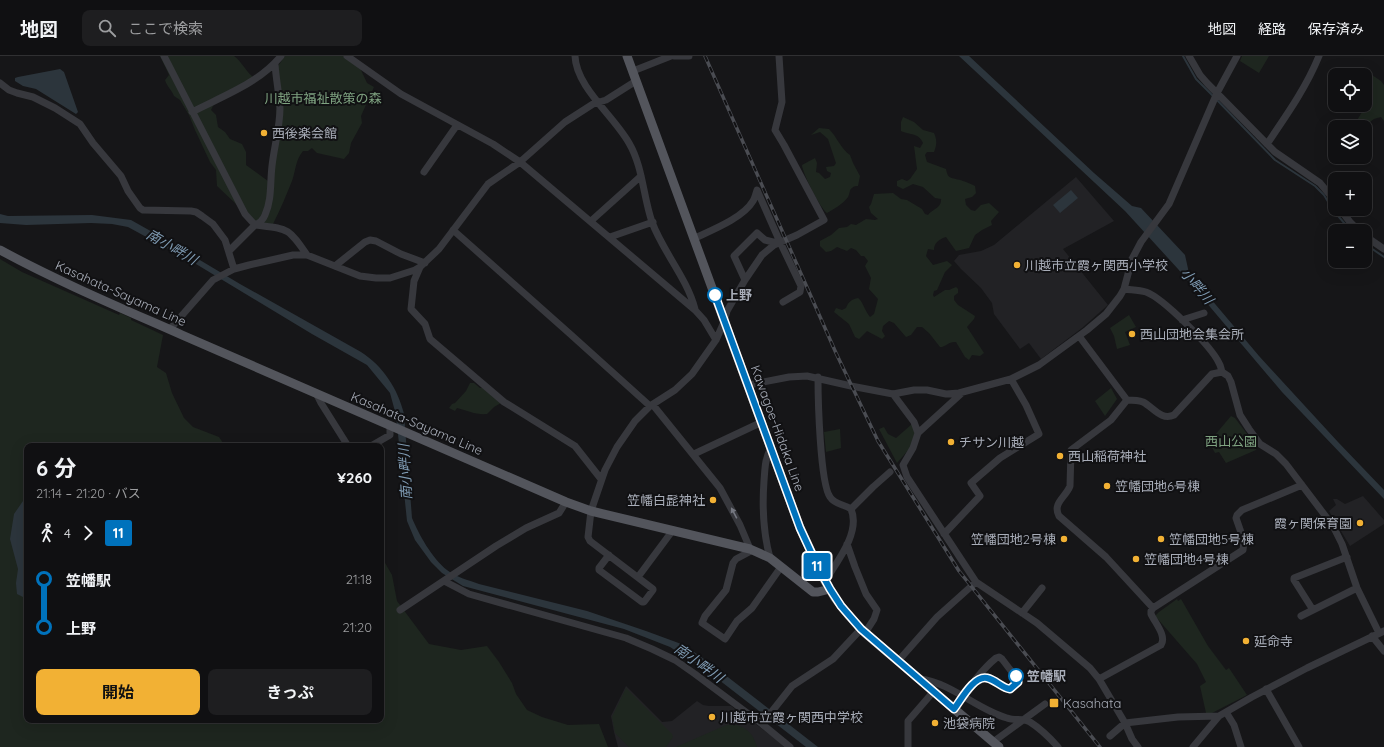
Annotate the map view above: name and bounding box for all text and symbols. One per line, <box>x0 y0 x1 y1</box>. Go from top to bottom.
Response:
search box <box>82 10 362 46</box>
text: 地図 <box>20 17 58 41</box>
icon: search <box>96 17 118 39</box>
text: ここで検索 <box>128 19 203 38</box>
text: 地図 <box>1208 20 1236 38</box>
text: 経路 <box>1258 20 1286 38</box>
text: 保存済み <box>1308 20 1364 38</box>
map controls <box>1328 68 1372 268</box>
button: locate <box>1328 68 1372 112</box>
park label: 川越市福祉散策の森 <box>264 90 382 106</box>
button: layers <box>1328 120 1372 164</box>
place label: 西後楽会館 <box>272 125 337 141</box>
marker: 西後楽会館 <box>259 128 269 138</box>
button: + <box>1328 172 1372 216</box>
button: − <box>1328 224 1372 268</box>
water label: 南小畔川 <box>143 225 202 270</box>
street label: Kasahata-Sayama Line <box>53 257 189 329</box>
place label: 川越市立霞ヶ関西小学校 <box>1025 257 1168 273</box>
marker: 川越市立霞ヶ関西小学校 <box>1012 260 1022 270</box>
water label: 小畔川 <box>1177 264 1219 309</box>
marker: 上野 <box>707 287 723 303</box>
place label: 上野 <box>726 287 752 303</box>
place label: 西山団地会集会所 <box>1140 326 1244 342</box>
marker: 西山団地会集会所 <box>1127 329 1137 339</box>
street label: Kawagoe-Hidaka Line <box>748 363 808 493</box>
street label: Kasahata-Sayama Line <box>349 388 485 458</box>
park label: 西山公園 <box>1205 433 1257 449</box>
place label: チサン川越 <box>959 434 1024 450</box>
marker: チサン川越 <box>946 437 956 447</box>
water label: 南小畔川 <box>394 442 415 500</box>
place label: 西山稲荷神社 <box>1068 448 1146 464</box>
marker: 西山稲荷神社 <box>1055 451 1065 461</box>
text: 6 分 <box>36 454 76 482</box>
text: ¥260 <box>337 468 372 487</box>
place label: 笠幡団地6号棟 <box>1115 478 1200 494</box>
marker: 笠幡団地6号棟 <box>1102 481 1112 491</box>
text: 21:14 – 21:20 · バス <box>36 485 141 501</box>
place label: 笠幡白髭神社 <box>627 492 705 508</box>
marker: 笠幡白髭神社 <box>708 495 718 505</box>
one-way arrow <box>731 508 737 519</box>
place label: 霞ヶ関保育園 <box>1274 515 1352 531</box>
marker: 霞ヶ関保育園 <box>1355 518 1365 528</box>
icon: walk <box>36 522 58 544</box>
icon: forward <box>77 522 99 544</box>
text: 11 <box>113 524 124 542</box>
text: 4 <box>64 525 71 541</box>
place label: 笠幡団地2号棟 <box>971 531 1056 547</box>
place label: 笠幡団地5号棟 <box>1169 531 1254 547</box>
marker: 笠幡団地2号棟 <box>1059 534 1069 544</box>
marker: 笠幡団地5号棟 <box>1156 534 1166 544</box>
place label: 笠幡団地4号棟 <box>1144 551 1229 567</box>
line badge: 11 <box>799 553 835 579</box>
marker: 笠幡団地4号棟 <box>1131 554 1141 564</box>
text: 11 <box>812 557 822 575</box>
text: 笠幡駅 <box>66 571 111 590</box>
text: 21:18 <box>346 571 372 587</box>
text: 上野 <box>66 619 96 638</box>
text: 21:20 <box>343 619 372 635</box>
place label: 延命寺 <box>1254 633 1293 649</box>
marker: 延命寺 <box>1241 636 1251 646</box>
water label: 南小畔川 <box>671 640 729 688</box>
marker: 笠幡駅 <box>1008 668 1024 684</box>
place label: 笠幡駅 <box>1027 668 1066 684</box>
button: 開始 <box>36 669 200 715</box>
button: きっぷ <box>208 669 372 715</box>
place label: Kasahata <box>1063 695 1121 711</box>
marker: Kasahata <box>1048 697 1060 709</box>
place label: 川越市立霞ヶ関西中学校 <box>720 709 863 725</box>
marker: 川越市立霞ヶ関西中学校 <box>707 712 717 722</box>
place label: 池袋病院 <box>943 715 995 731</box>
marker: 池袋病院 <box>930 718 940 728</box>

